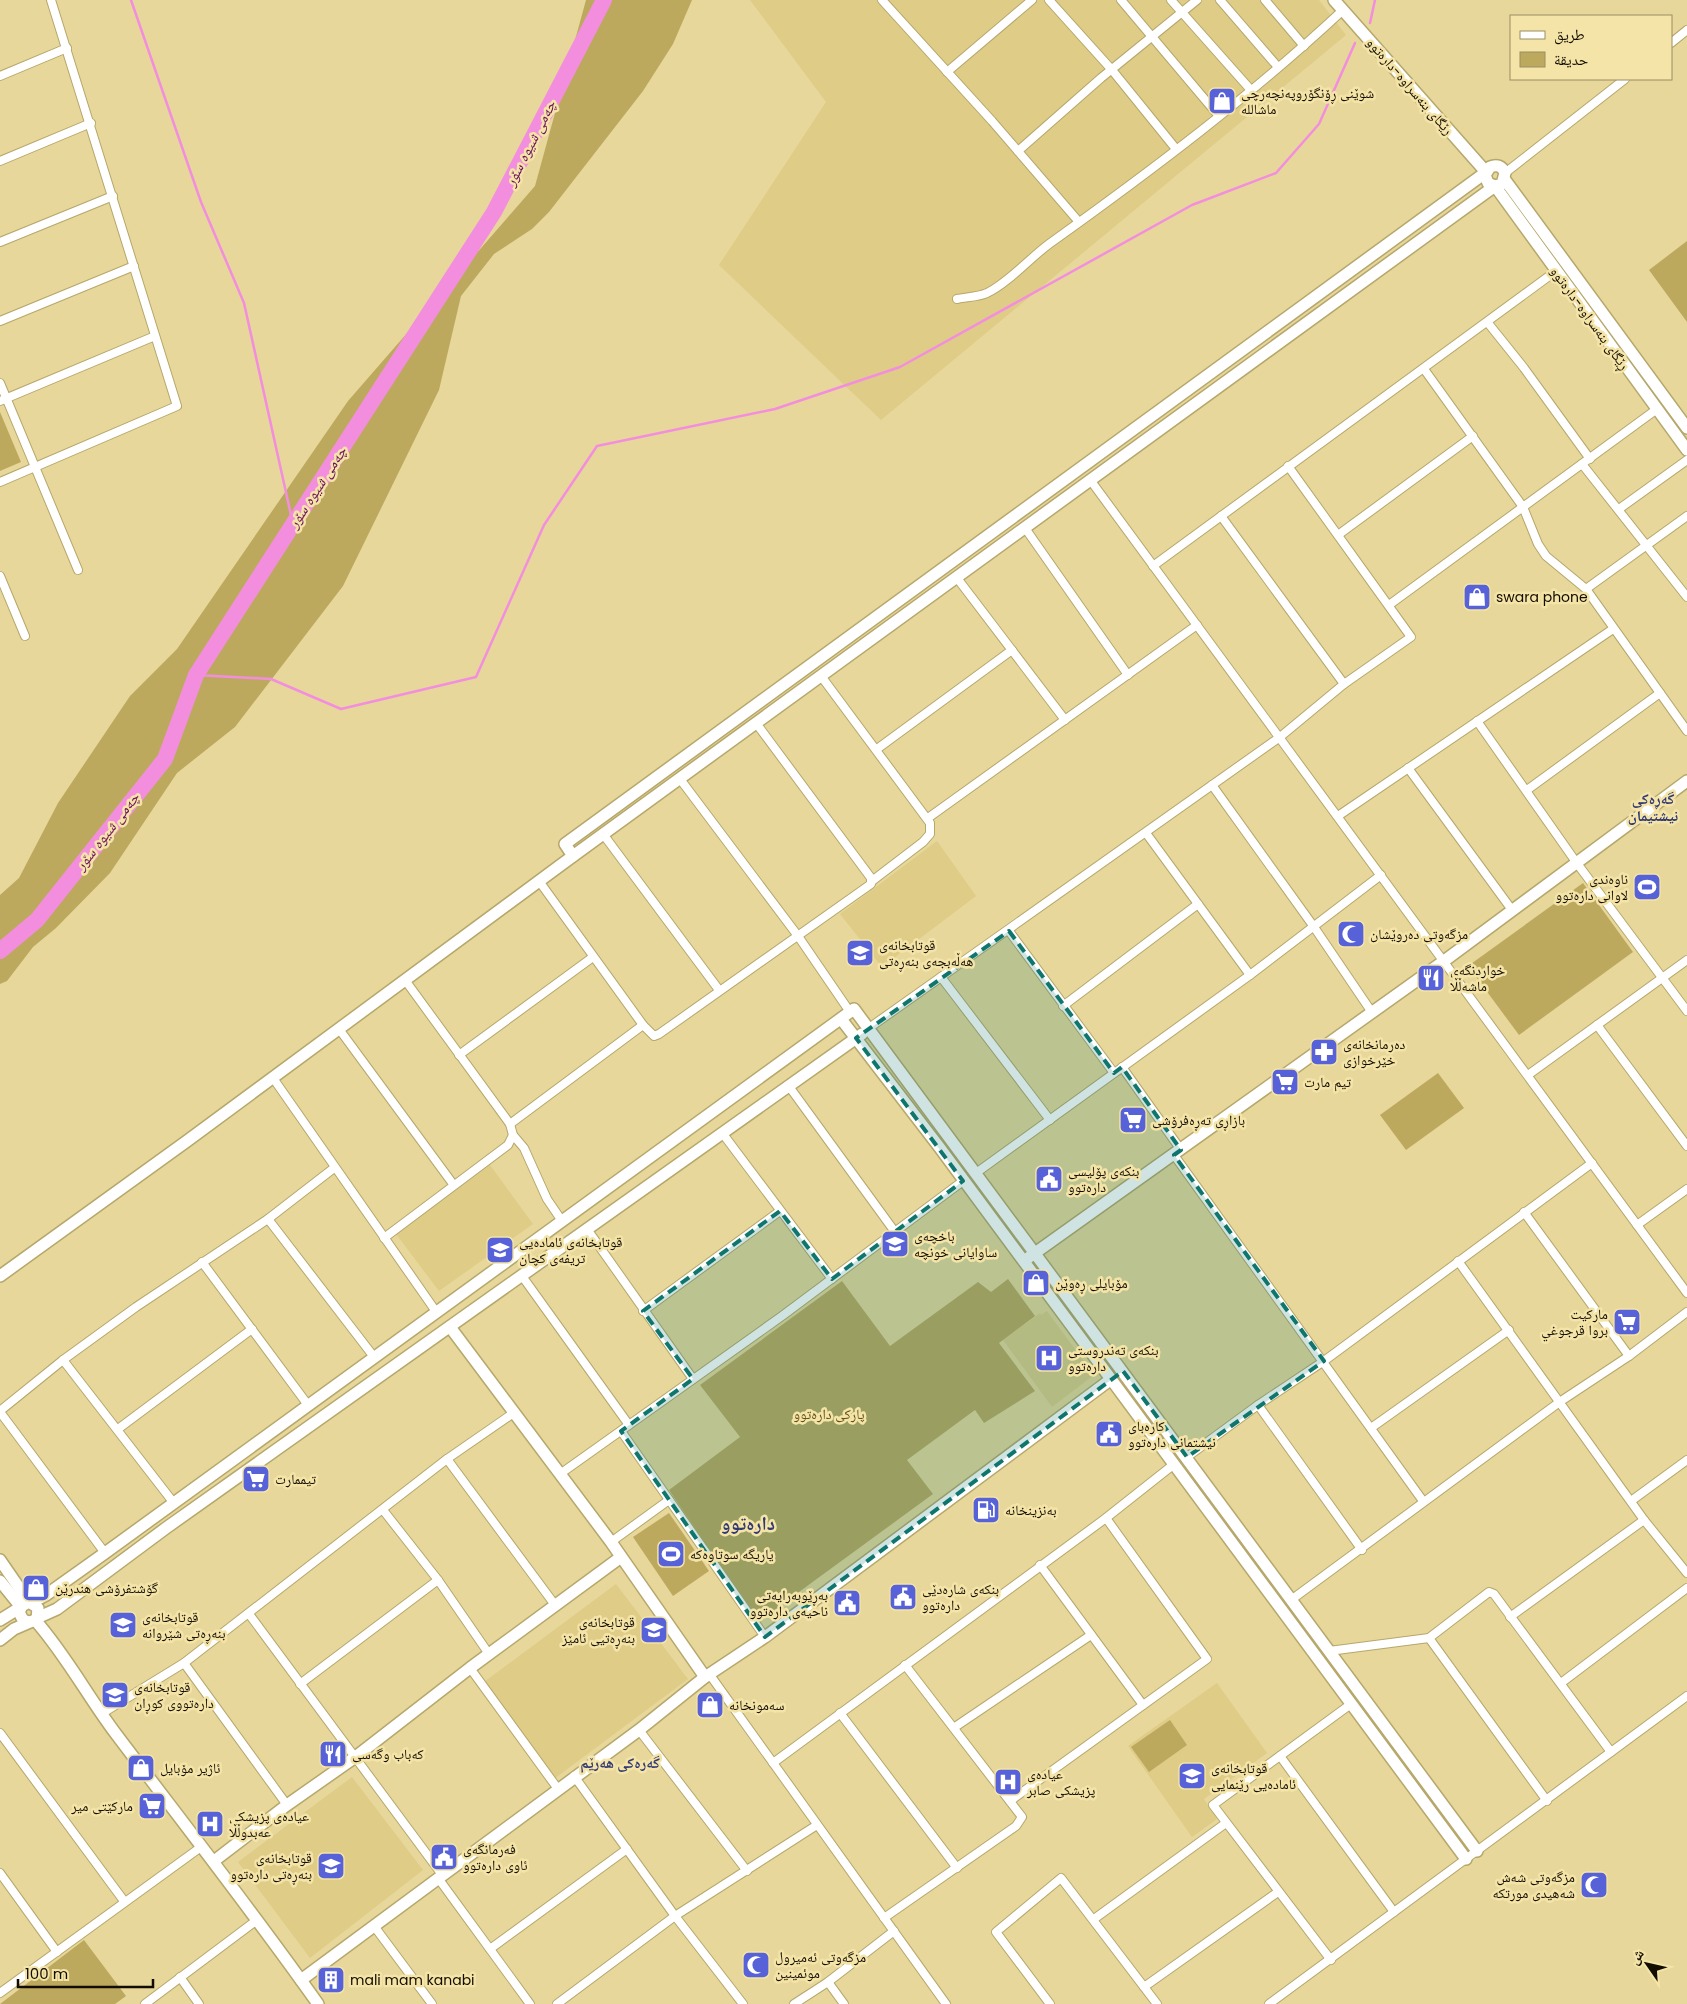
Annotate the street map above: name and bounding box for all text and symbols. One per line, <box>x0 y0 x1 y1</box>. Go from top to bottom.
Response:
legend <box>1510 15 1672 80</box>
text: طريق <box>1554 24 1585 45</box>
street label: رێگای بنەسراوە-دارەتوو <box>1362 33 1458 139</box>
text: حديقة <box>1554 49 1589 70</box>
place label: شوێنی ڕۆنگۆروپەنچەرچی ماشاللە <box>1241 83 1374 119</box>
shop icon: شوێنی ڕۆنگۆروپەنچەرچی ماشاللە <box>1207 86 1237 116</box>
water label: چەمی شیوە سۆر <box>499 96 561 190</box>
street label: ڕێگای بنەسراوە-دارەتوو <box>1544 262 1634 375</box>
water label: چەمی شیوە سۆر <box>282 442 352 533</box>
shop icon: swara phone <box>1462 582 1492 612</box>
place label: swara phone <box>1496 587 1588 607</box>
water label: چەمی شیوە سۆر <box>69 787 144 875</box>
district label: گەڕەکی نیشتیمان <box>1628 788 1678 826</box>
place label: ناوەندی لاوانی دارەتوو <box>1556 869 1628 905</box>
sports icon: ناوەندی لاوانی دارەتوو <box>1632 872 1662 902</box>
mosque icon: مزگەوتی دەروێشان <box>1336 919 1366 949</box>
place label: مزگەوتی دەروێشان <box>1370 924 1468 944</box>
place label: قوتابخانەی هەڵەبجەی بنەڕەتی <box>879 935 973 973</box>
school or university icon: قوتابخانەی هەڵەبجەی بنەڕەتی <box>845 938 875 968</box>
place label: خواردنگەی ماشەڵڵا <box>1450 960 1505 996</box>
restaurant icon: خواردنگەی ماشەڵڵا <box>1416 963 1446 993</box>
place label: دەرمانخانەی خێرخوازی <box>1343 1034 1406 1070</box>
pharmacy icon: دەرمانخانەی خێرخوازی <box>1309 1037 1339 1067</box>
supermarket icon: تیم مارت <box>1270 1067 1300 1097</box>
place label: تیم مارت <box>1304 1072 1351 1092</box>
supermarket icon: بازاڕی تەڕەفرۆشی <box>1118 1105 1148 1135</box>
place label: بازاڕی تەڕەفرۆشی <box>1152 1110 1245 1132</box>
place label: بنکەی پۆلیسی دارەتوو <box>1068 1161 1139 1197</box>
public building icon: بنکەی پۆلیسی دارەتوو <box>1034 1164 1064 1194</box>
place label: باخچەی ساوایانی خونچە <box>914 1226 997 1262</box>
school or university icon: باخچەی ساوایانی خونچە <box>880 1229 910 1259</box>
place label: قوتابخانەی ئامادەیی تریفەی کچان <box>519 1232 622 1268</box>
school or university icon: قوتابخانەی ئامادەیی تریفەی کچان <box>485 1235 515 1265</box>
shop icon: مۆبایلی ڕەوێن <box>1021 1268 1051 1298</box>
place label: مۆبایلی ڕەوێن <box>1055 1273 1128 1295</box>
place label: ماركيت بروا قرجوغي <box>1541 1304 1608 1342</box>
supermarket icon: ماركيت بروا قرجوغي <box>1612 1307 1642 1337</box>
place label: بنکەی تەندروستی دارەتوو <box>1068 1340 1159 1376</box>
hospital icon: بنکەی تەندروستی دارەتوو <box>1034 1343 1064 1373</box>
park label: پارکی دارەتوو <box>793 1404 865 1424</box>
place label: کارەبای نیشتمانی دارەتوو <box>1128 1416 1216 1452</box>
public building icon: کارەبای نیشتمانی دارەتوو <box>1094 1419 1124 1449</box>
supermarket icon: تیممارت <box>241 1464 271 1494</box>
place label: تیممارت <box>275 1469 316 1489</box>
fuel station icon: بەنزینخانە <box>971 1495 1001 1525</box>
place label: بەنزینخانە <box>1005 1500 1057 1520</box>
district label: دارەتوو <box>721 1510 775 1537</box>
sports icon: یاریگە سوتاوەکە <box>656 1539 686 1569</box>
place label: یاریگە سوتاوەکە <box>690 1544 774 1564</box>
shop icon: گۆشتفرۆشی هندرێن <box>21 1573 51 1603</box>
place label: گۆشتفرۆشی هندرێن <box>55 1578 158 1598</box>
place label: بنکەی شارەدێی دارەتوو <box>922 1579 999 1615</box>
public building icon: بنکەی شارەدێی دارەتوو <box>888 1582 918 1612</box>
place label: بەڕێوبەرایەتی ناحیەی دارەتوو <box>750 1585 828 1621</box>
public building icon: بەڕێوبەرایەتی ناحیەی دارەتوو <box>832 1588 862 1618</box>
place label: قوتابخانەی بنەڕەتی شێروانە <box>142 1607 226 1645</box>
school or university icon: قوتابخانەی بنەڕەتی شێروانە <box>108 1610 138 1640</box>
place label: قوتابخانەی بنەڕەتیی ئامێز <box>561 1612 635 1650</box>
school or university icon: قوتابخانەی بنەڕەتیی ئامێز <box>639 1615 669 1645</box>
place label: قوتابخانەی دارەتووی کوڕان <box>134 1677 214 1715</box>
school or university icon: قوتابخانەی دارەتووی کوڕان <box>100 1680 130 1710</box>
shop icon: سەمونخانە <box>695 1690 725 1720</box>
place label: سەمونخانە <box>729 1695 784 1715</box>
restaurant icon: کەباب وگەسی <box>318 1739 348 1769</box>
place label: کەباب وگەسی <box>352 1744 424 1764</box>
district label: گەرەکی هەرێم <box>580 1752 660 1773</box>
shop icon: ئاژیر مۆبایل <box>126 1753 156 1783</box>
place label: ئاژیر مۆبایل <box>160 1758 221 1778</box>
place label: قوتابخانەی ئامادەیی رێنمایی <box>1211 1758 1296 1794</box>
school or university icon: قوتابخانەی ئامادەیی رێنمایی <box>1177 1761 1207 1791</box>
place label: عیادەی پزیشکی صابر <box>1026 1764 1096 1800</box>
hospital icon: عیادەی پزیشکی صابر <box>993 1767 1023 1797</box>
supermarket icon: مارکێتی میر <box>137 1791 167 1821</box>
place label: مارکێتی میر <box>70 1796 133 1816</box>
place label: عیادەی پزیشکی عەبدوڵڵا <box>229 1806 309 1842</box>
hospital icon: عیادەی پزیشکی عەبدوڵڵا <box>195 1809 225 1839</box>
place label: فەرمانگەی ئاوی دارەتوو <box>463 1839 528 1875</box>
public building icon: فەرمانگەی ئاوی دارەتوو <box>429 1842 459 1872</box>
place label: قوتابخانەی بنەڕەتی دارەتوو <box>230 1848 312 1886</box>
school or university icon: قوتابخانەی بنەڕەتی دارەتوو <box>316 1851 346 1881</box>
place label: مزگەوتی شەش شەهیدی مورتکە <box>1492 1867 1575 1903</box>
mosque icon: مزگەوتی شەش شەهیدی مورتکە <box>1579 1870 1609 1900</box>
north arrow <box>1622 1939 1672 1989</box>
text: ش <box>1624 1945 1649 1968</box>
place label: مزگەوتی ئەمیرول موئمینین <box>775 1947 866 1983</box>
mosque icon: مزگەوتی ئەمیرول موئمینین <box>741 1950 771 1980</box>
scale bar <box>18 1956 152 1988</box>
text: 100 m <box>25 1963 68 1984</box>
building icon: mali mam kanabi <box>316 1965 346 1995</box>
place label: mali mam kanabi <box>350 1970 475 1990</box>

